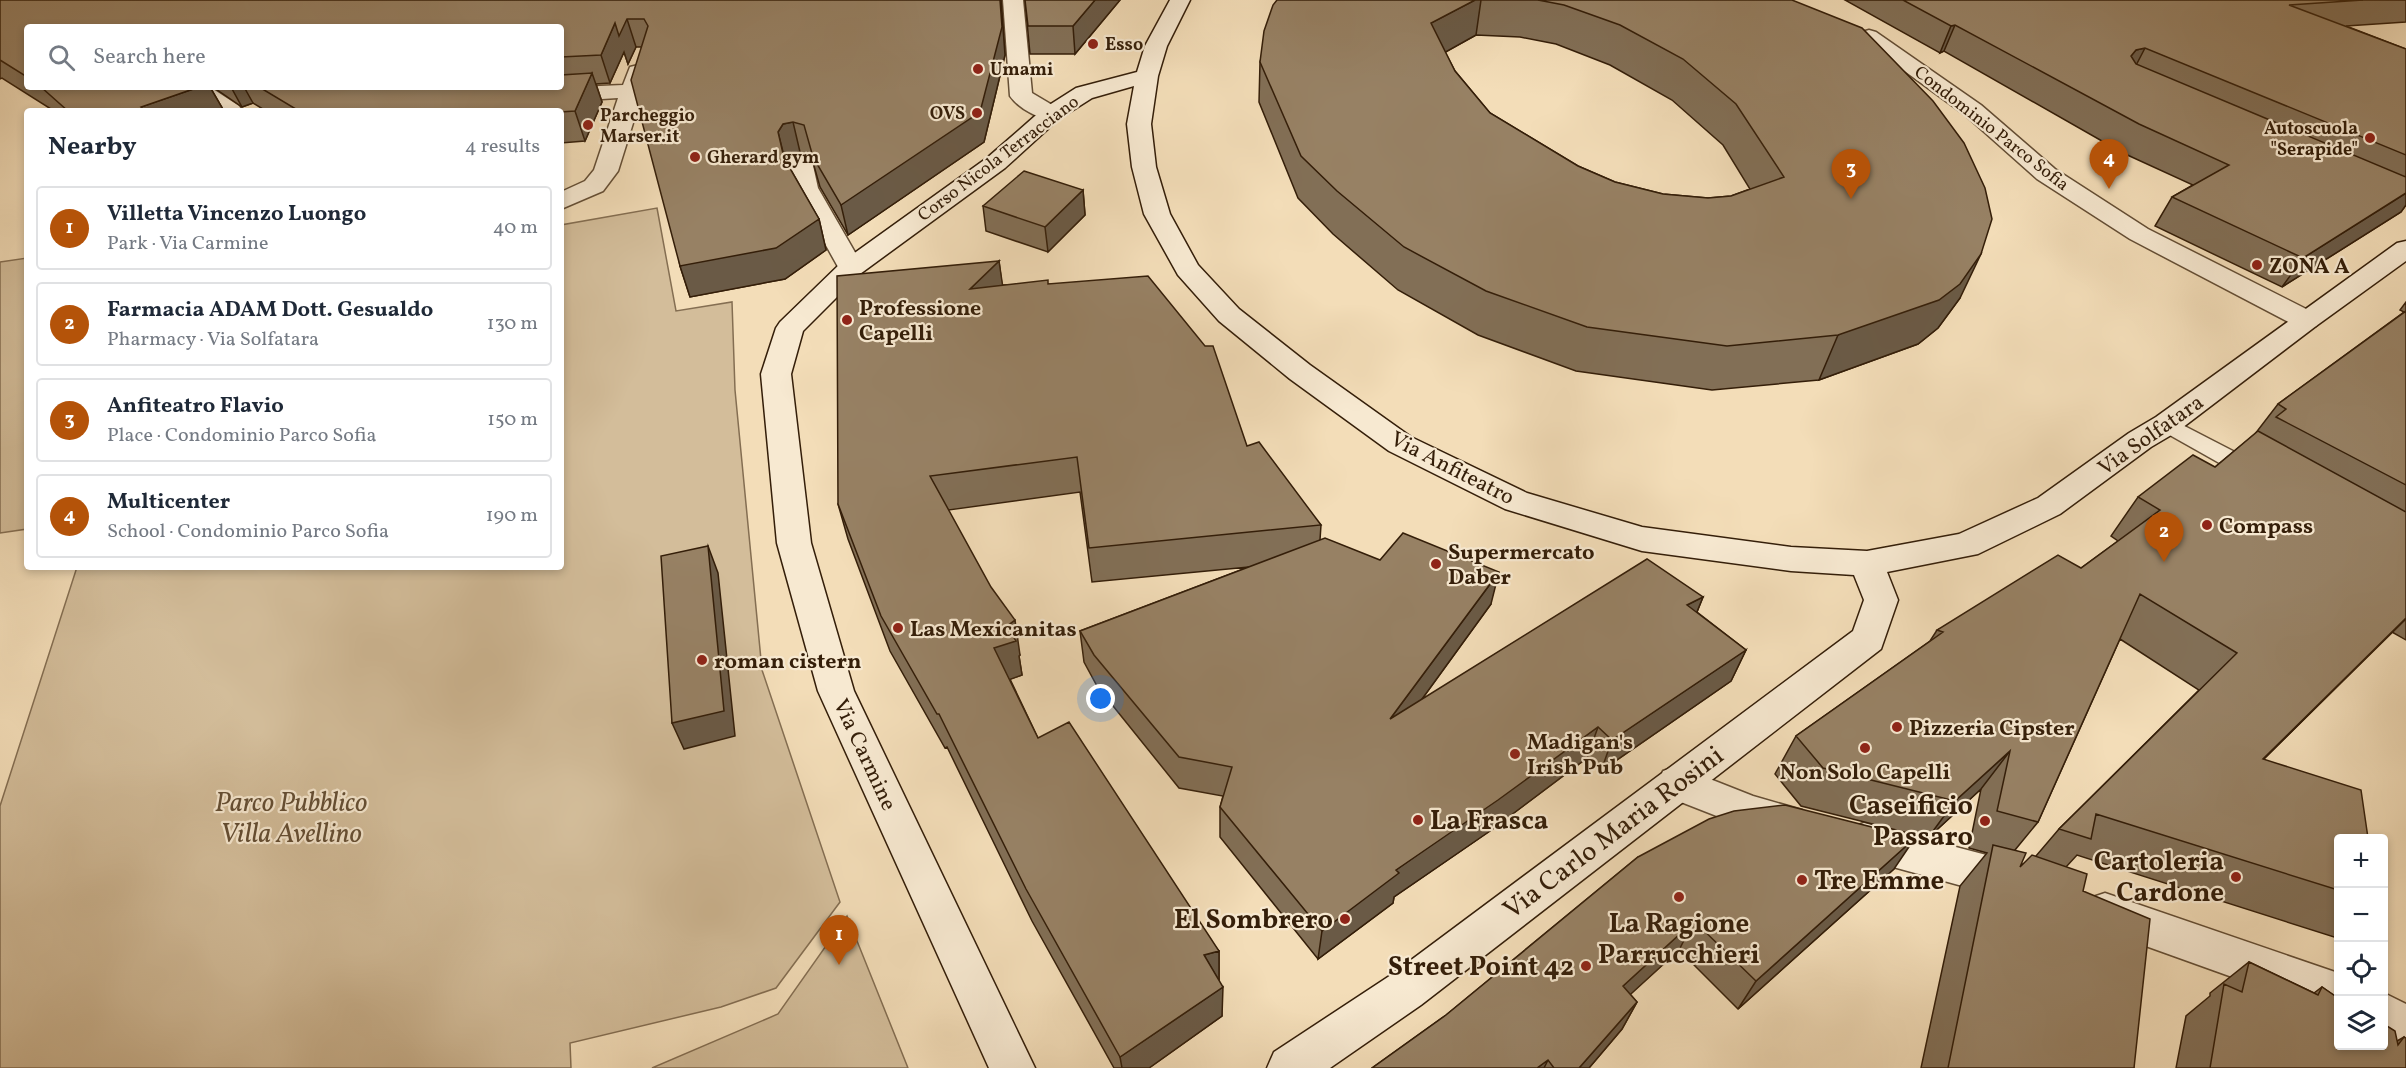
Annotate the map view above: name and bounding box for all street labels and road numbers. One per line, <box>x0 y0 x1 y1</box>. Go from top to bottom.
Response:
street label: Condominio Parco Sofia <box>1908 61 2074 198</box>
street label: Corso Nicola Terracciano <box>913 90 1085 228</box>
street label: Via Solfatara <box>2092 388 2211 484</box>
street label: Via Anfiteatro <box>1384 425 1519 514</box>
street label: Via Carmine <box>824 694 903 816</box>
street label: Via Carlo Maria Rosini <box>1496 738 1732 929</box>

